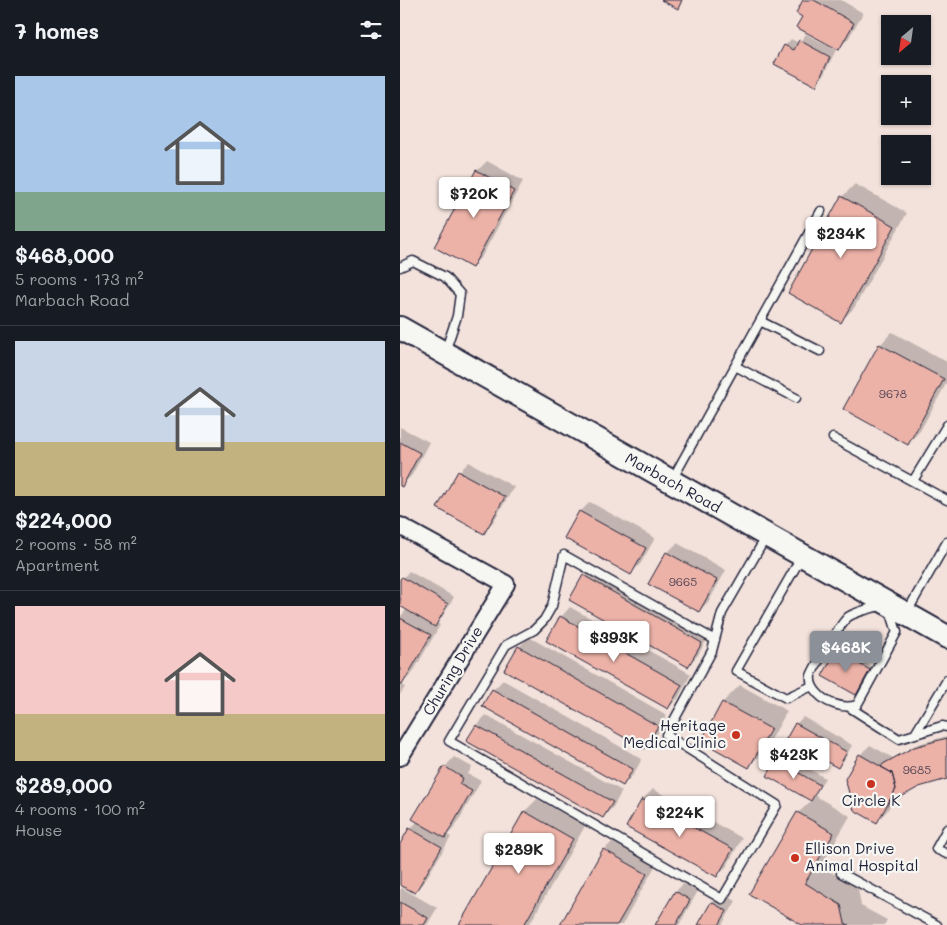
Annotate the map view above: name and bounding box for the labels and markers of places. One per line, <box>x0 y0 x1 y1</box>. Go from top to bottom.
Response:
pin: $720K <box>439 176 509 219</box>
pin: $234K <box>806 216 876 259</box>
pin: $393K <box>579 620 649 663</box>
pin: $468K <box>811 630 881 673</box>
place label: Heritage Medical Clinic <box>623 715 726 752</box>
marker: Heritage Medical Clinic <box>730 729 742 741</box>
pin: $423K <box>759 738 829 780</box>
marker: Circle K <box>865 778 877 790</box>
place label: Circle K <box>842 790 900 810</box>
pin: $224K <box>645 796 715 838</box>
pin: $289K <box>484 832 554 875</box>
place label: Ellison Drive Animal Hospital <box>805 838 919 875</box>
marker: Ellison Drive Animal Hospital <box>789 852 801 864</box>

